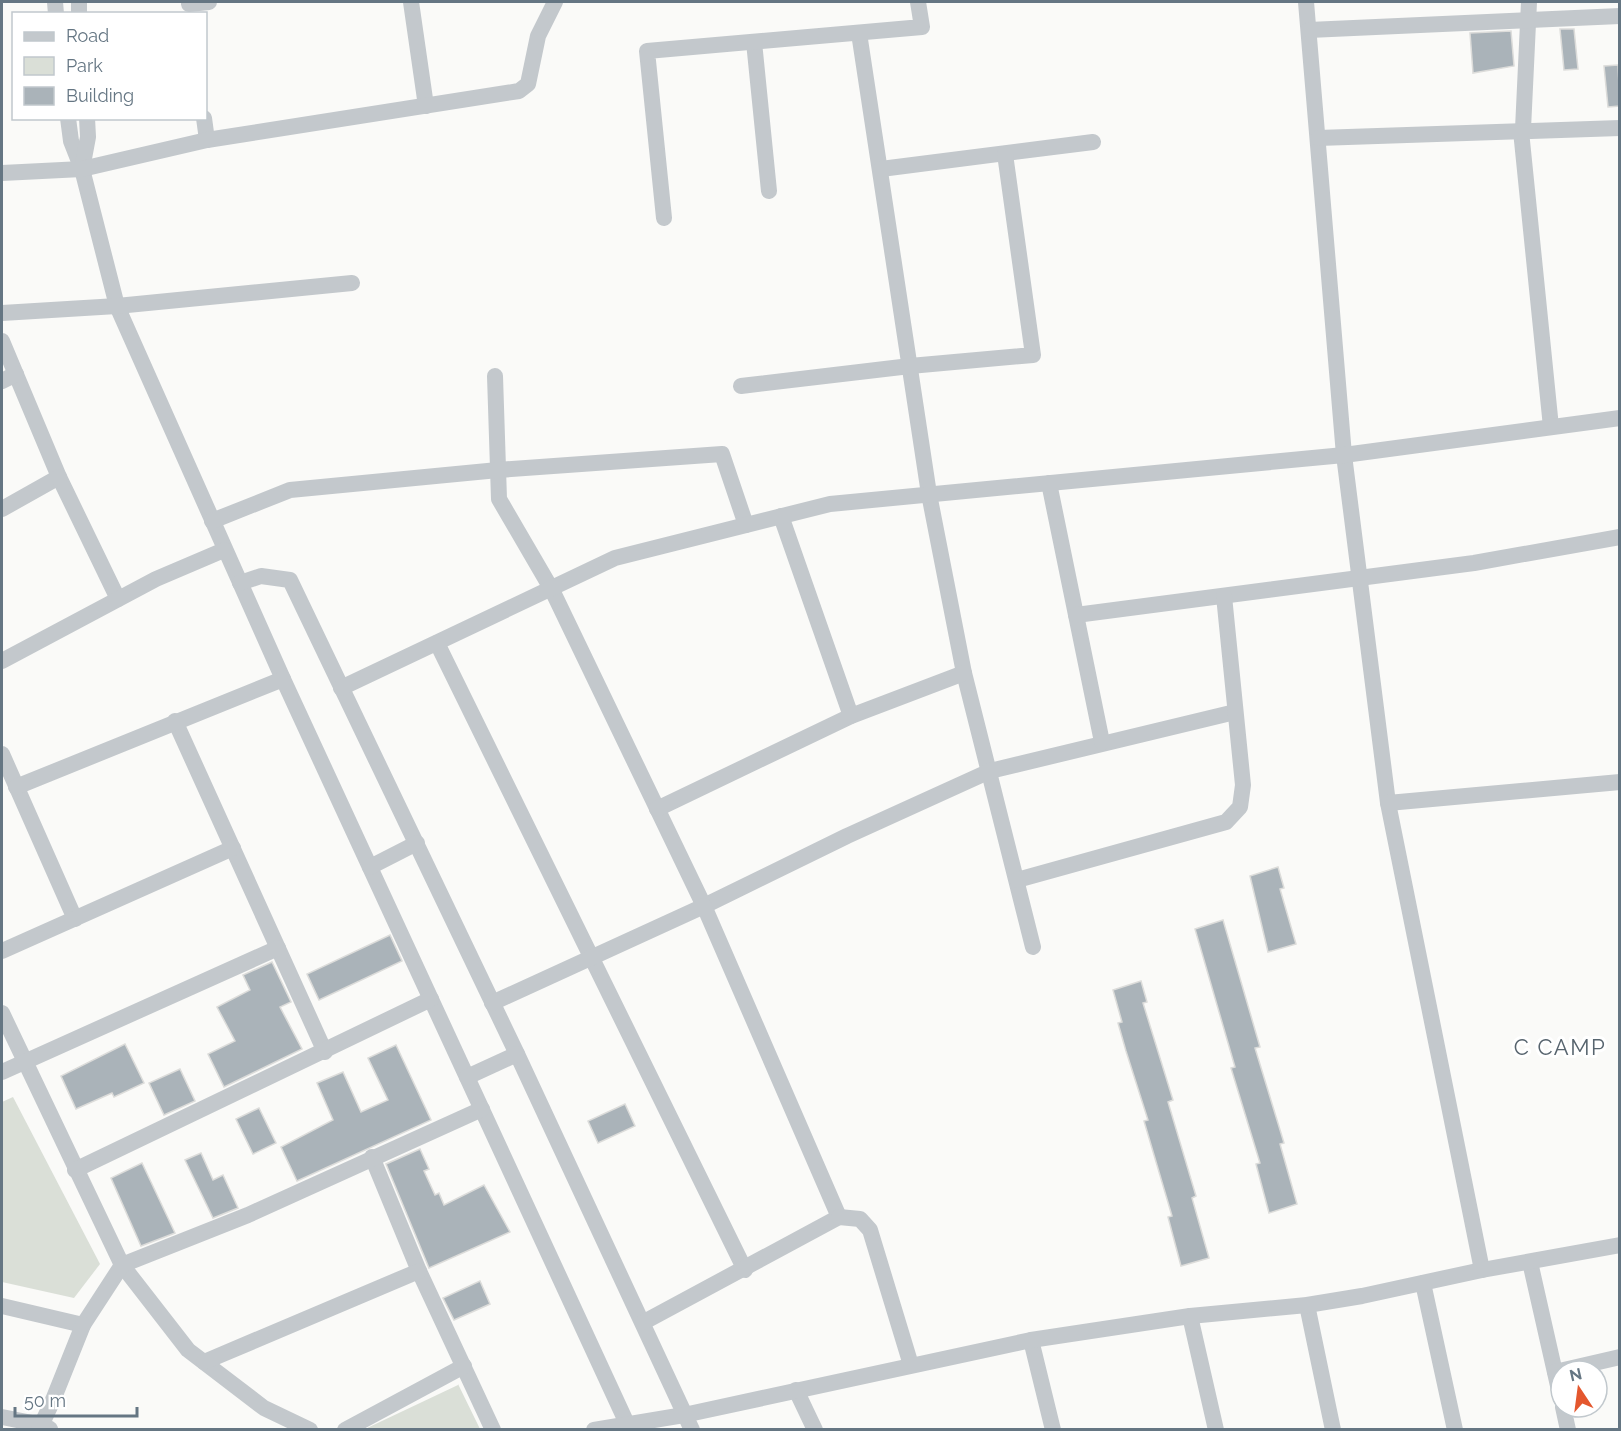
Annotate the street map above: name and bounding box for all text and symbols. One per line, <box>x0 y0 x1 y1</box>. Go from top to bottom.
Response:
legend <box>12 12 207 120</box>
text: Road <box>66 25 109 46</box>
text: Park <box>66 55 103 76</box>
text: Building <box>66 85 134 106</box>
district label: C CAMP <box>1514 1034 1606 1060</box>
north arrow <box>1549 1359 1609 1419</box>
text: N <box>1568 1364 1584 1386</box>
scale bar <box>15 1380 136 1418</box>
text: 50 m <box>24 1390 66 1411</box>

